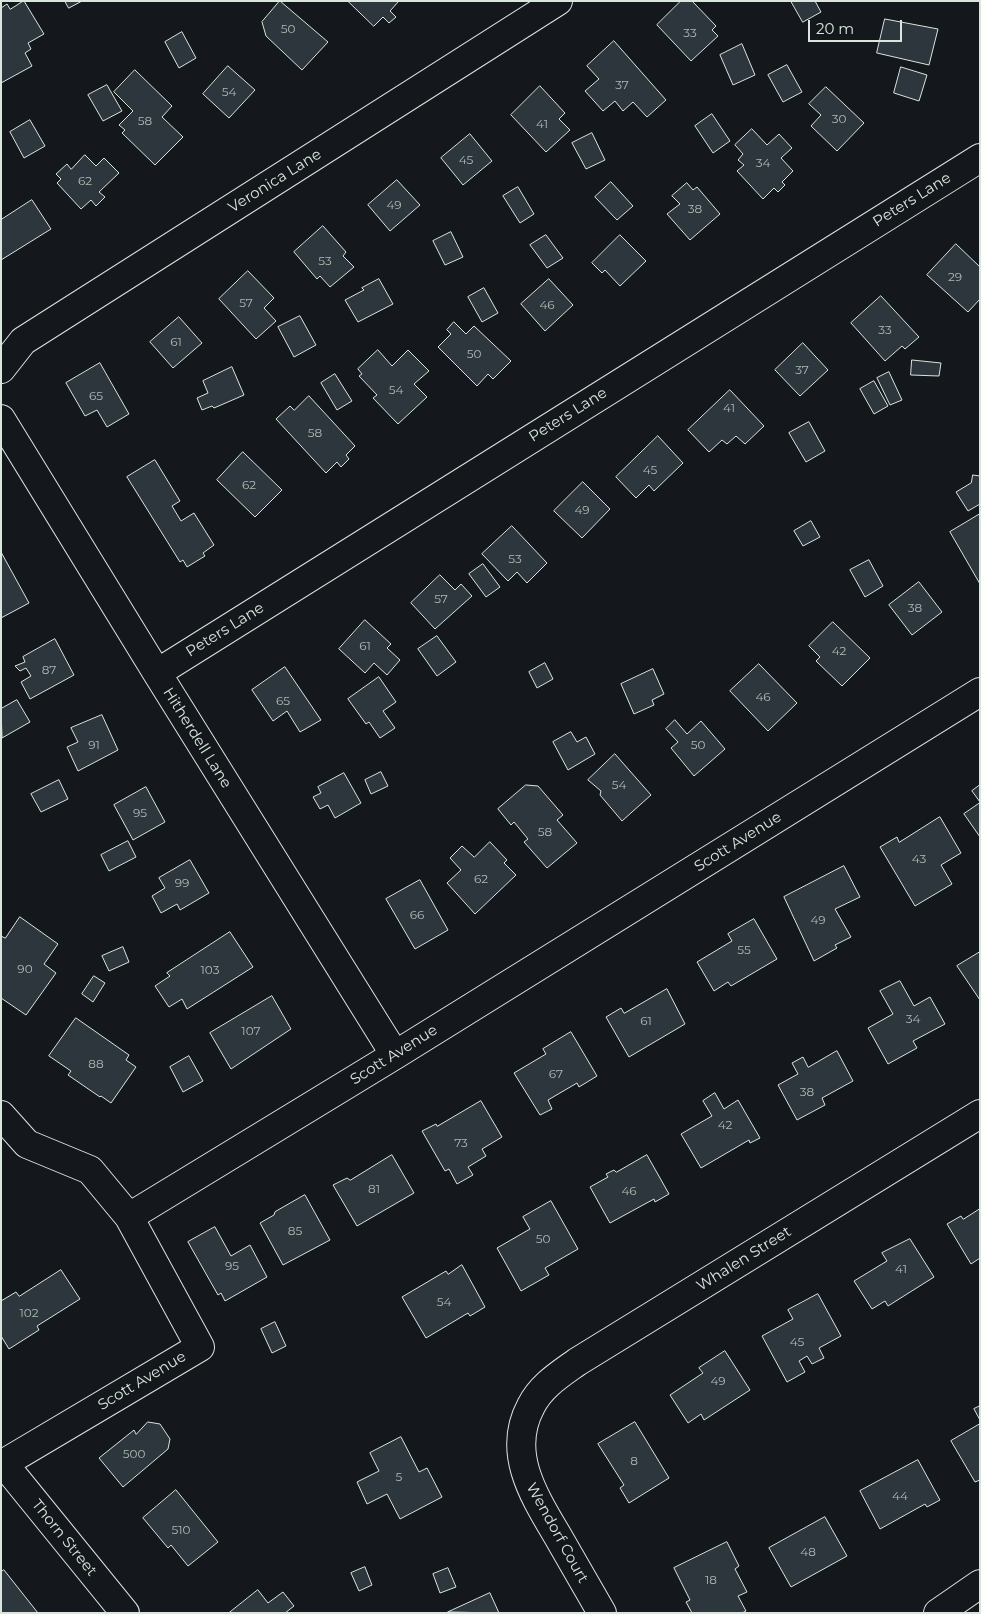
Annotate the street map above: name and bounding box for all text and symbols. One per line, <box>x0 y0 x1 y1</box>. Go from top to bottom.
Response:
scale bar <box>811 10 905 42</box>
text: 20 m <box>816 19 854 38</box>
house number: 50 <box>281 22 295 36</box>
house number: 33 <box>683 26 697 40</box>
house number: 37 <box>615 78 629 92</box>
house number: 54 <box>222 85 236 99</box>
house number: 30 <box>832 112 846 126</box>
house number: 58 <box>138 114 152 128</box>
house number: 41 <box>536 117 548 131</box>
street label: Veronica Lane <box>225 145 325 217</box>
house number: 45 <box>459 153 473 167</box>
house number: 34 <box>756 156 770 170</box>
street label: Peters Lane <box>870 169 954 231</box>
house number: 62 <box>78 174 92 188</box>
house number: 49 <box>386 198 402 212</box>
house number: 38 <box>688 202 702 216</box>
house number: 53 <box>318 254 332 268</box>
house number: 29 <box>948 270 962 284</box>
house number: 57 <box>239 296 253 310</box>
house number: 46 <box>539 298 555 312</box>
house number: 33 <box>878 323 892 337</box>
house number: 61 <box>170 335 182 349</box>
house number: 50 <box>467 347 481 361</box>
house number: 37 <box>795 363 809 377</box>
house number: 54 <box>389 383 403 397</box>
street label: Peters Lane <box>526 384 610 446</box>
house number: 65 <box>89 389 103 403</box>
house number: 41 <box>723 401 735 415</box>
house number: 58 <box>308 426 322 440</box>
house number: 45 <box>643 463 657 477</box>
house number: 62 <box>242 478 256 492</box>
house number: 49 <box>574 503 590 517</box>
house number: 53 <box>508 552 522 566</box>
house number: 57 <box>434 592 448 606</box>
street label: Peters Lane <box>183 599 267 661</box>
house number: 38 <box>908 601 922 615</box>
house number: 61 <box>359 639 371 653</box>
house number: 42 <box>832 644 846 658</box>
house number: 87 <box>42 663 56 677</box>
street label: Hitherdell Lane <box>159 684 235 792</box>
house number: 46 <box>755 690 771 704</box>
house number: 65 <box>276 694 290 708</box>
house number: 91 <box>88 738 100 752</box>
house number: 50 <box>691 738 705 752</box>
house number: 54 <box>612 778 626 792</box>
house number: 95 <box>133 806 147 820</box>
street label: Scott Avenue <box>691 808 785 876</box>
house number: 58 <box>538 825 552 839</box>
house number: 43 <box>912 852 926 866</box>
house number: 62 <box>474 872 488 886</box>
house number: 99 <box>175 876 189 890</box>
house number: 66 <box>410 908 424 922</box>
house number: 49 <box>810 913 826 927</box>
house number: 55 <box>737 943 751 957</box>
house number: 90 <box>17 962 33 976</box>
house number: 103 <box>201 963 219 977</box>
house number: 34 <box>906 1012 920 1026</box>
house number: 61 <box>640 1014 652 1028</box>
street label: Scott Avenue <box>347 1021 441 1089</box>
house number: 107 <box>241 1024 261 1038</box>
house number: 88 <box>88 1057 104 1071</box>
house number: 67 <box>549 1067 563 1081</box>
house number: 38 <box>800 1085 814 1099</box>
house number: 42 <box>718 1118 732 1132</box>
house number: 73 <box>454 1136 468 1150</box>
house number: 81 <box>368 1182 380 1196</box>
house number: 46 <box>621 1184 637 1198</box>
street label: Whalen Street <box>693 1223 795 1295</box>
house number: 85 <box>288 1224 302 1238</box>
house number: 50 <box>536 1232 550 1246</box>
house number: 95 <box>225 1259 239 1273</box>
house number: 41 <box>895 1262 907 1276</box>
house number: 54 <box>437 1295 451 1309</box>
house number: 102 <box>19 1306 39 1320</box>
house number: 45 <box>790 1335 804 1349</box>
street label: Scott Avenue <box>95 1348 189 1414</box>
house number: 49 <box>710 1374 726 1388</box>
house number: 500 <box>123 1447 145 1461</box>
house number: 8 <box>630 1454 638 1468</box>
house number: 5 <box>396 1470 402 1484</box>
street label: Wendorf Court <box>522 1480 592 1586</box>
house number: 44 <box>892 1489 908 1503</box>
street label: Thorn Street <box>28 1496 100 1580</box>
house number: 510 <box>171 1523 191 1537</box>
house number: 48 <box>800 1545 816 1559</box>
house number: 18 <box>705 1573 717 1587</box>

